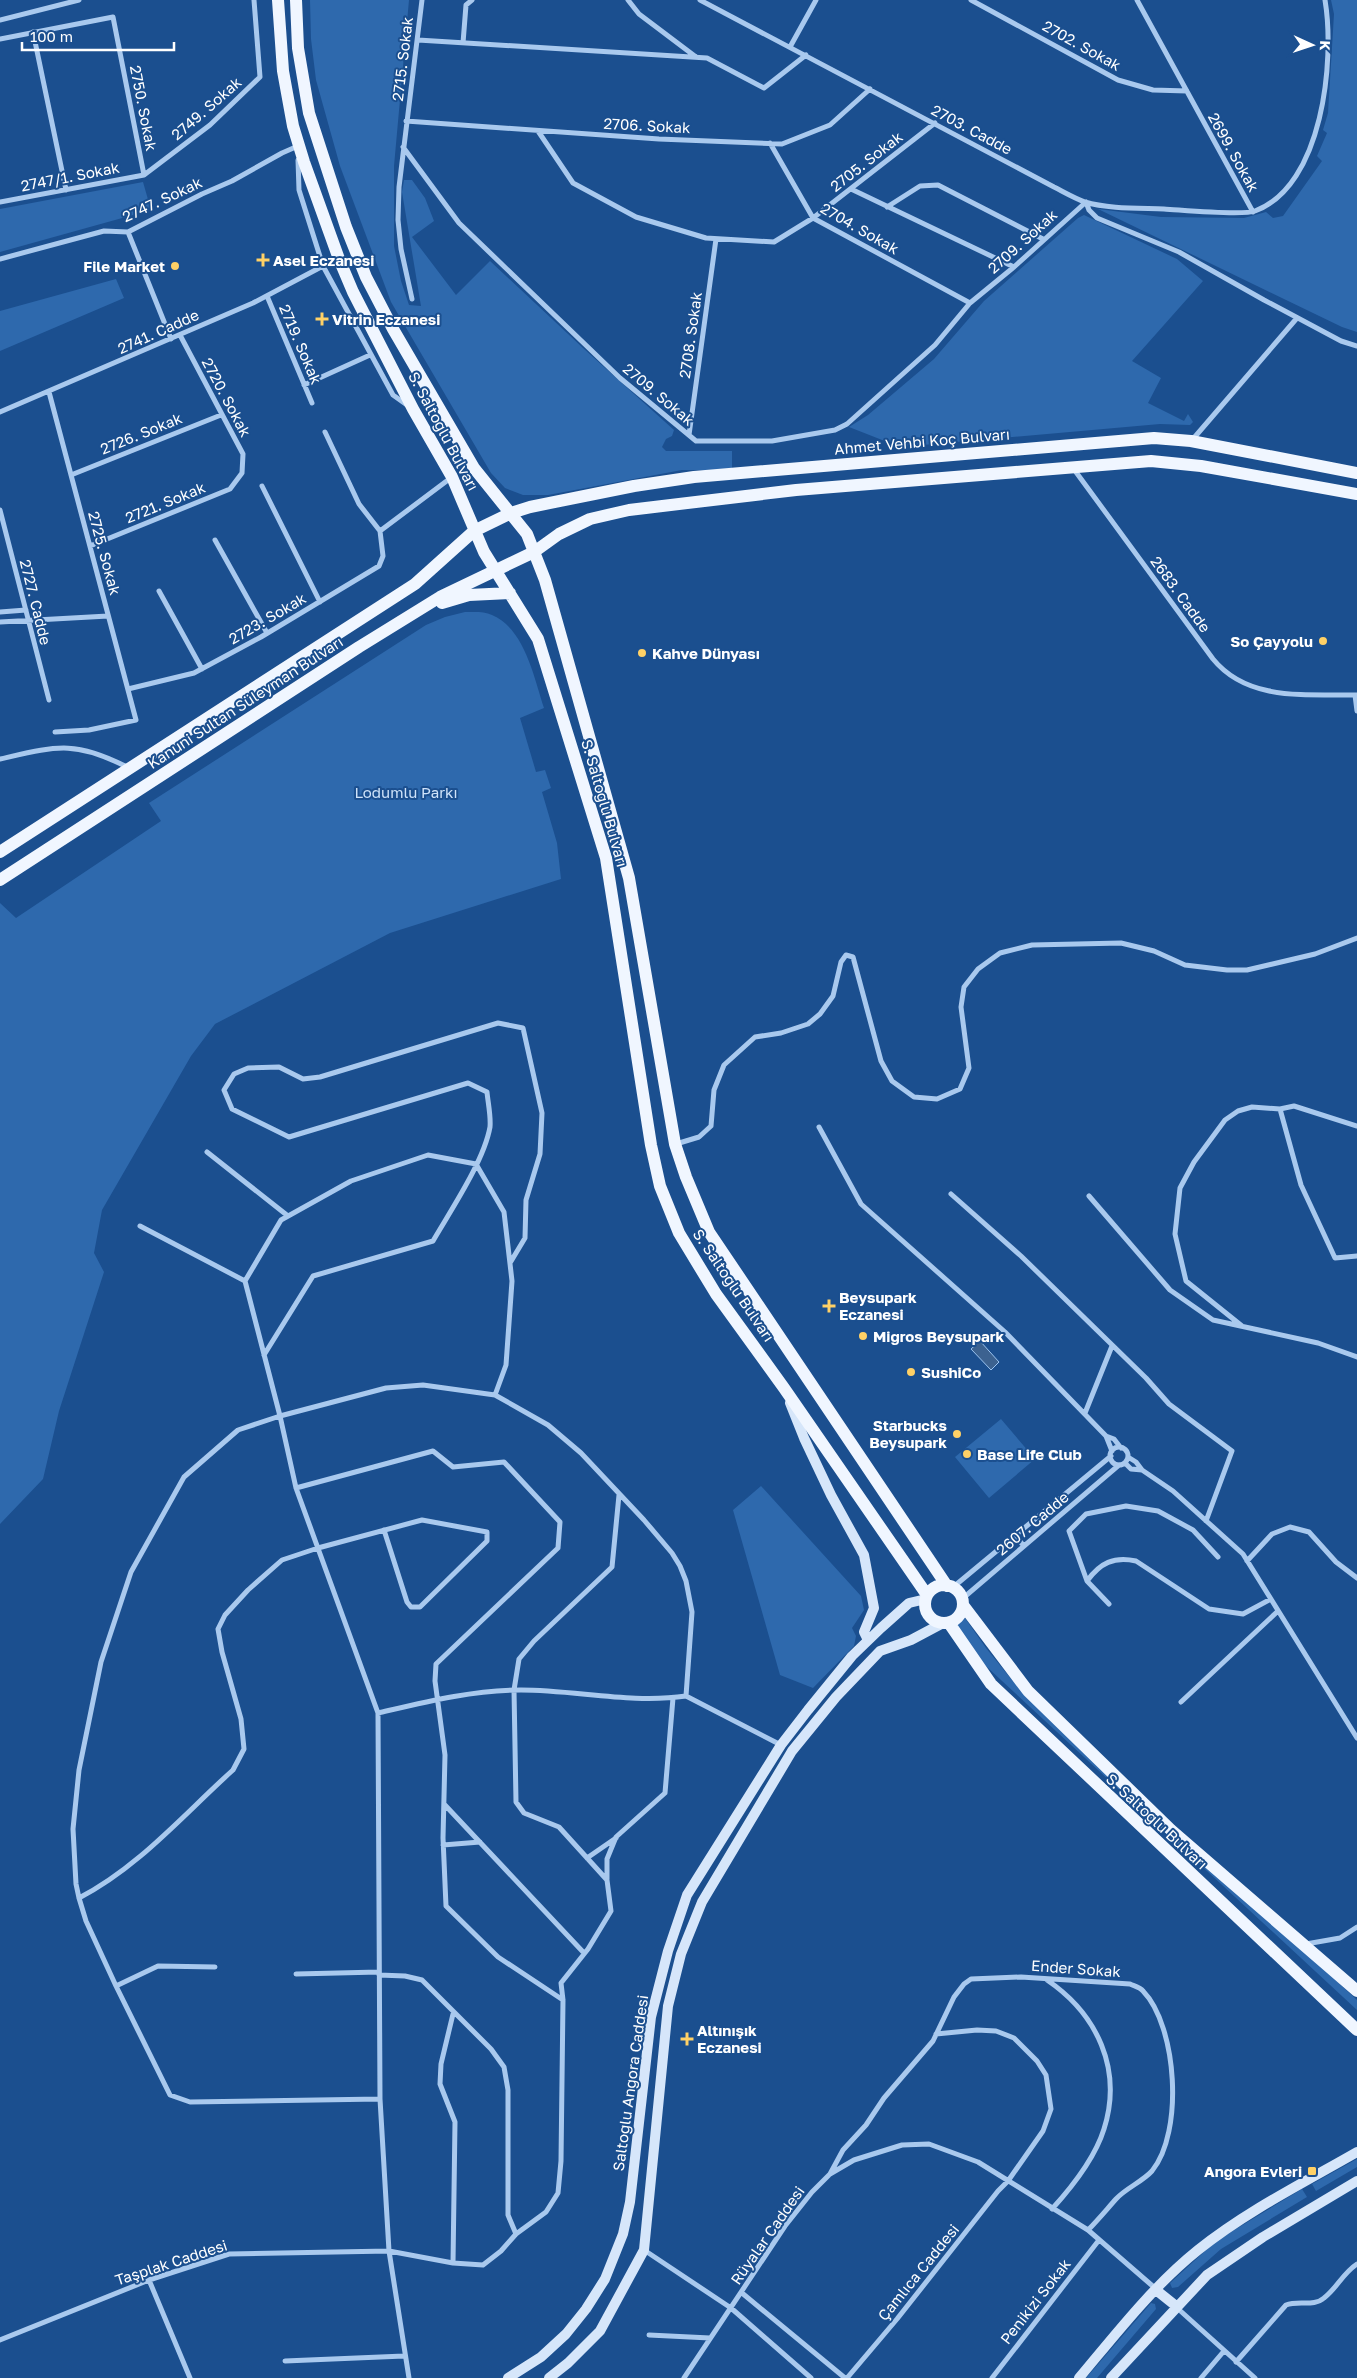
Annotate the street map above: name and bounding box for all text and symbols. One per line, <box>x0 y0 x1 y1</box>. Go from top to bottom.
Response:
street label: 2715. Sokak <box>388 15 416 102</box>
street label: 2702. Sokak <box>1040 16 1125 74</box>
scale bar <box>22 20 175 52</box>
north arrow <box>1287 20 1337 70</box>
text: 100 m <box>30 27 73 45</box>
text: K <box>1317 40 1334 51</box>
street label: 2750. Sokak <box>127 64 161 153</box>
street label: 2749. Sokak <box>167 72 245 143</box>
street label: 2703. Cadde <box>929 100 1016 158</box>
street label: 2699. Sokak <box>1205 109 1263 195</box>
street label: 2706. Sokak <box>603 114 692 136</box>
street label: 2705. Sokak <box>826 127 906 195</box>
street label: 2747/1. Sokak <box>19 157 121 194</box>
street label: 2747. Sokak <box>119 172 205 225</box>
street label: 2704. Sokak <box>818 198 903 258</box>
street label: 2709. Sokak <box>984 205 1061 277</box>
place label: Asel Eczanesi <box>273 251 374 269</box>
marker: Asel Eczanesi <box>257 254 269 266</box>
place label: File Market <box>83 257 165 275</box>
marker: File Market <box>169 260 181 272</box>
street label: 2708. Sokak <box>675 290 705 379</box>
street label: 2719. Sokak <box>276 301 326 387</box>
street label: 2741. Cadde <box>115 305 202 357</box>
place label: Vitrin Eczanesi <box>332 310 440 328</box>
marker: Vitrin Eczanesi <box>316 313 328 325</box>
street label: 2720. Sokak <box>199 354 256 440</box>
street label: 2709. Sokak <box>620 359 699 429</box>
street label: S. Saltoğlu Bulvarı <box>405 368 483 494</box>
street label: 2726. Sokak <box>97 408 185 458</box>
street label: Ahmet Vehbi Koç Bulvarı <box>834 424 1010 458</box>
street label: 2721. Sokak <box>122 478 208 526</box>
street label: 2725. Sokak <box>85 509 125 597</box>
street label: 2683. Cadde <box>1147 552 1215 636</box>
street label: 2727. Cadde <box>17 557 55 647</box>
street label: 2723. Sokak <box>225 588 309 647</box>
street label: Kanuni Sultan Süleyman Bulvarı <box>144 632 346 772</box>
place label: So Çayyolu <box>1230 632 1313 650</box>
marker: So Çayyolu <box>1317 635 1329 647</box>
place label: Kahve Dünyası <box>652 644 760 662</box>
marker: Kahve Dünyası <box>636 647 648 659</box>
street label: S. Saltoğlu Bulvarı <box>578 737 632 869</box>
park label: Lodumlu Parkı <box>354 783 458 801</box>
street label: S. Saltoğlu Bulvarı <box>690 1225 778 1345</box>
place label: Beysupark Eczanesi <box>839 1288 917 1323</box>
marker: Beysupark Eczanesi <box>823 1300 835 1312</box>
place label: Migros Beysupark <box>873 1327 1005 1345</box>
marker: Migros Beysupark <box>857 1330 869 1342</box>
place label: SushiCo <box>921 1363 981 1381</box>
marker: SushiCo <box>905 1366 917 1378</box>
place label: Starbucks Beysupark <box>869 1416 947 1451</box>
marker: Starbucks Beysupark <box>951 1428 963 1440</box>
place label: Base Life Club <box>977 1445 1082 1463</box>
marker: Base Life Club <box>961 1448 973 1460</box>
street label: 2607. Cadde <box>992 1487 1072 1559</box>
street label: S. Saltoğlu Bulvarı <box>1103 1769 1211 1873</box>
street label: Ender Sokak <box>1031 1956 1122 1980</box>
street label: Saltoğlu Angora Caddesi <box>609 1994 651 2172</box>
place label: Altınışık Eczanesi <box>697 2021 762 2056</box>
marker: Altınışık Eczanesi <box>681 2033 693 2045</box>
place label: Angora Evleri <box>1204 2162 1302 2180</box>
marker: Angora Evleri <box>1306 2165 1318 2177</box>
street label: Rüyalar Caddesi <box>726 2182 808 2288</box>
street label: Çamlıca Caddesi <box>874 2220 962 2324</box>
street label: Taşplak Caddesi <box>113 2235 229 2289</box>
street label: Penikizi Sokak <box>996 2254 1074 2347</box>

